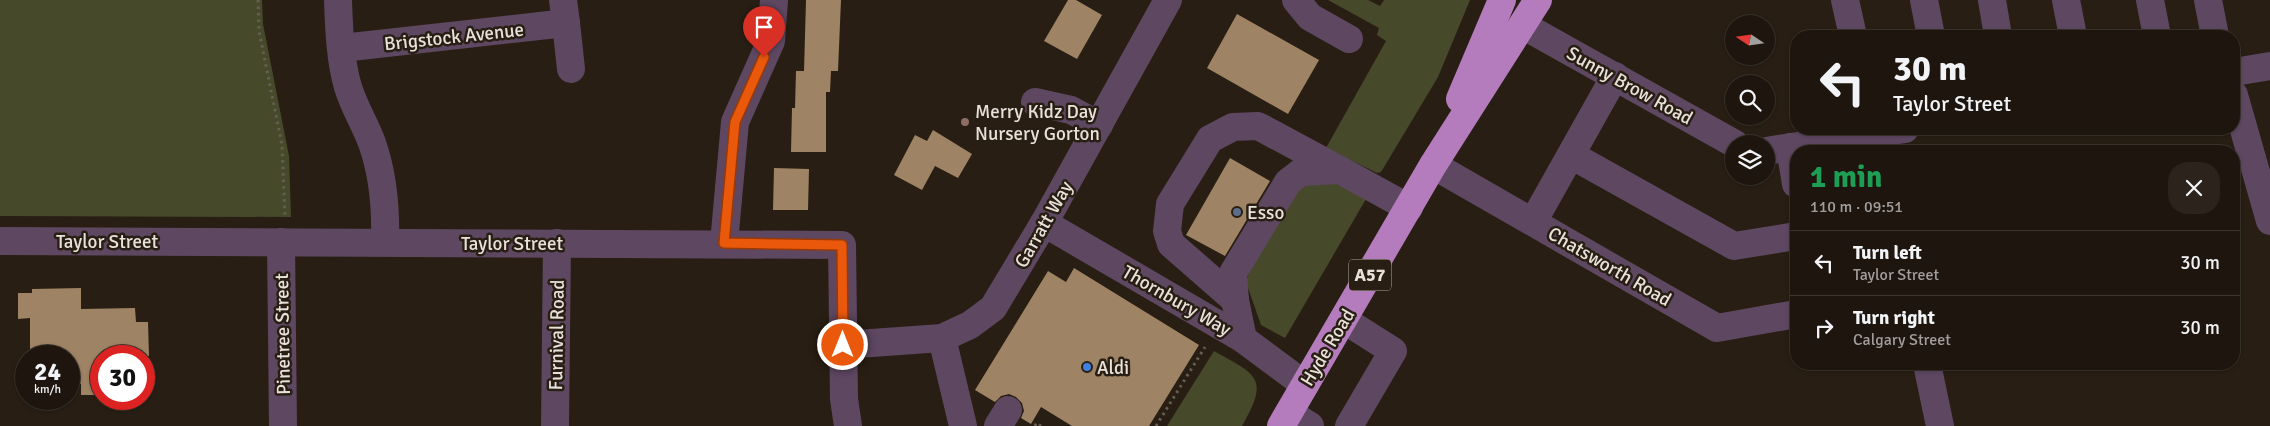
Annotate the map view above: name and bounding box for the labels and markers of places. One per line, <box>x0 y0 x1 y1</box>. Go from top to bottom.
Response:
pin <box>743 6 785 57</box>
place label: Merry Kidz Day Nursery Gorton <box>975 100 1100 146</box>
marker: Merry Kidz Day Nursery Gorton <box>959 116 971 128</box>
place label: Esso <box>1247 201 1284 225</box>
marker: Esso <box>1231 206 1243 218</box>
place label: Aldi <box>1097 356 1129 380</box>
marker: Aldi <box>1081 361 1093 373</box>

